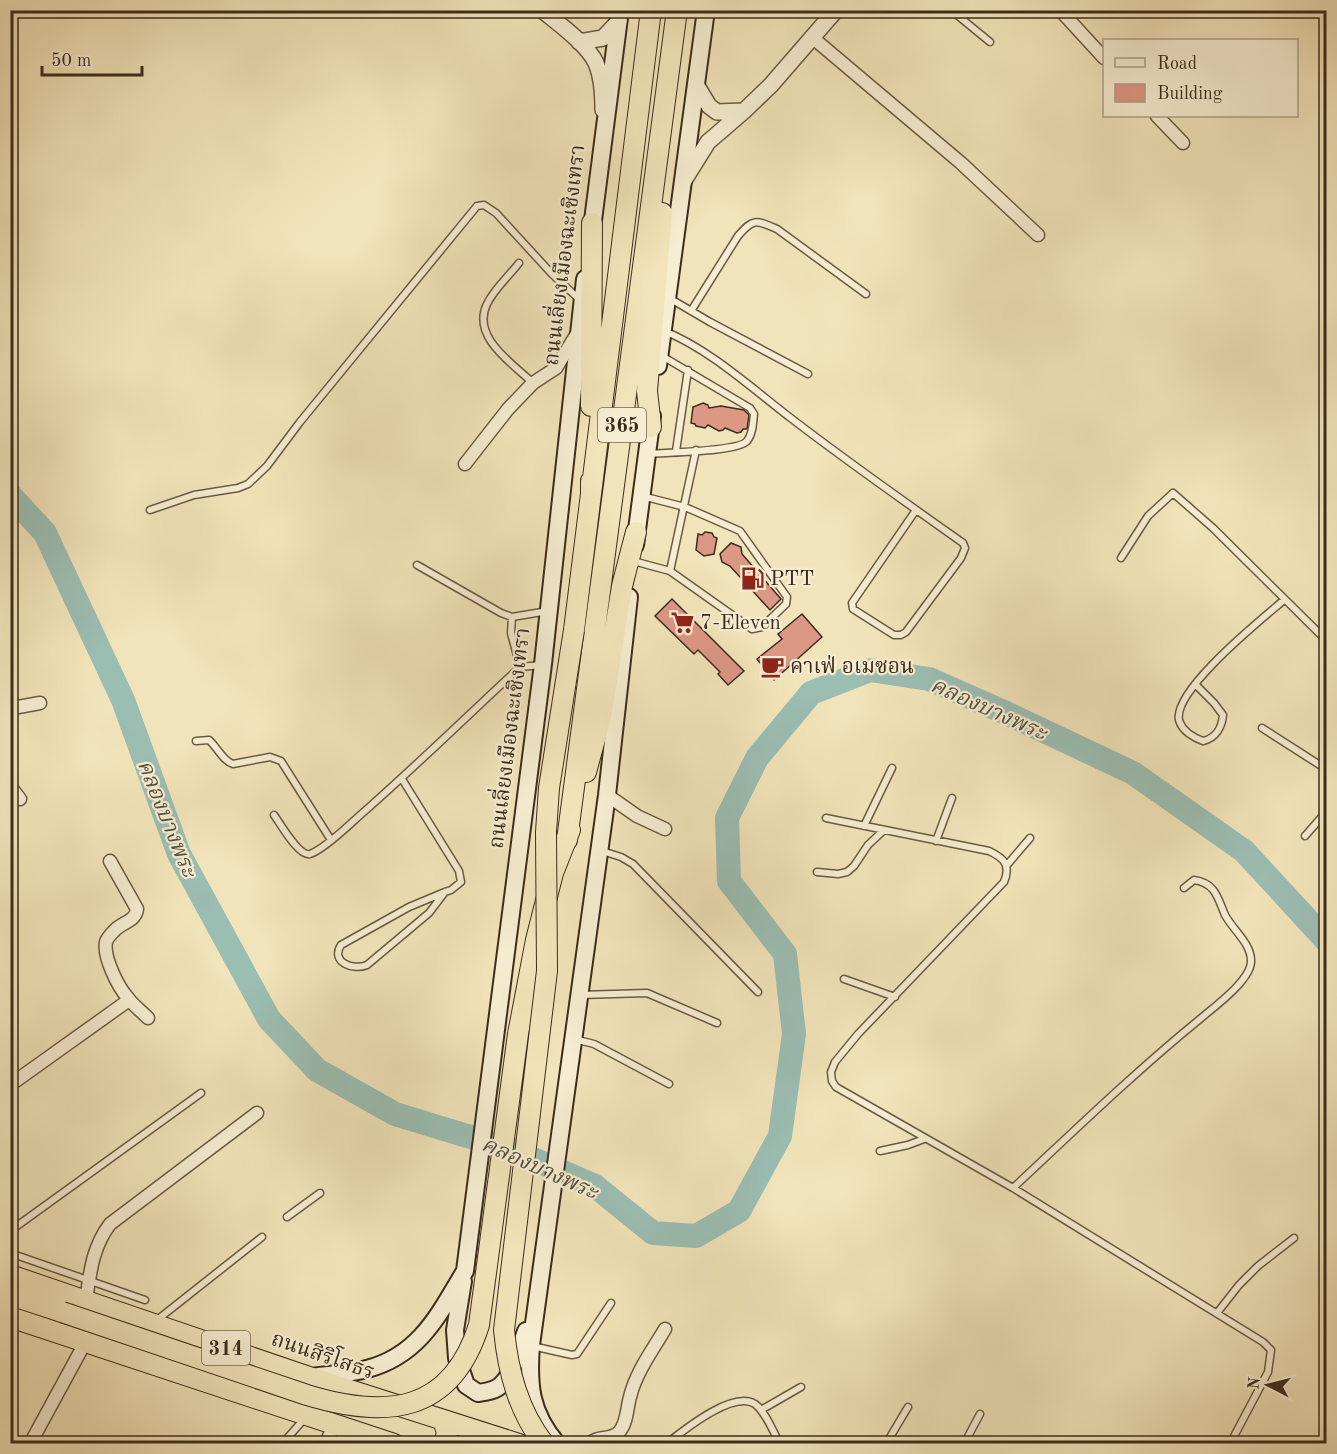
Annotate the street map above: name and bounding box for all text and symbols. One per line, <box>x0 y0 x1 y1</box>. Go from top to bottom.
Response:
scale bar <box>42 39 142 77</box>
legend <box>1103 39 1298 117</box>
text: 50 m <box>51 52 91 70</box>
text: Road <box>1157 55 1197 73</box>
text: Building <box>1157 85 1223 103</box>
street label: ถนนเลี่ยงเมืองฉะเชิงเทรา <box>535 143 589 367</box>
road number: 365 <box>598 408 646 442</box>
fuel station icon: PTT <box>739 565 765 591</box>
place label: PTT <box>770 569 814 590</box>
supermarket icon: 7-Eleven <box>669 609 695 635</box>
place label: 7-Eleven <box>700 613 781 634</box>
street label: ถนนเลี่ยงเมืองฉะเชิงเทรา <box>480 626 534 850</box>
cafe icon: คาเฟ่ อเมซอน <box>759 653 785 679</box>
place label: คาเฟ่ อเมซอน <box>790 655 914 678</box>
water label: คลองบางพระ <box>927 675 1051 746</box>
water label: คลองบางพระ <box>133 757 200 883</box>
water label: คลองบางพระ <box>478 1134 602 1205</box>
street label: ถนนสิริโสธร <box>268 1323 379 1384</box>
road number: 314 <box>202 1331 250 1365</box>
north arrow <box>1238 1355 1298 1415</box>
text: N <box>1246 1376 1264 1390</box>

